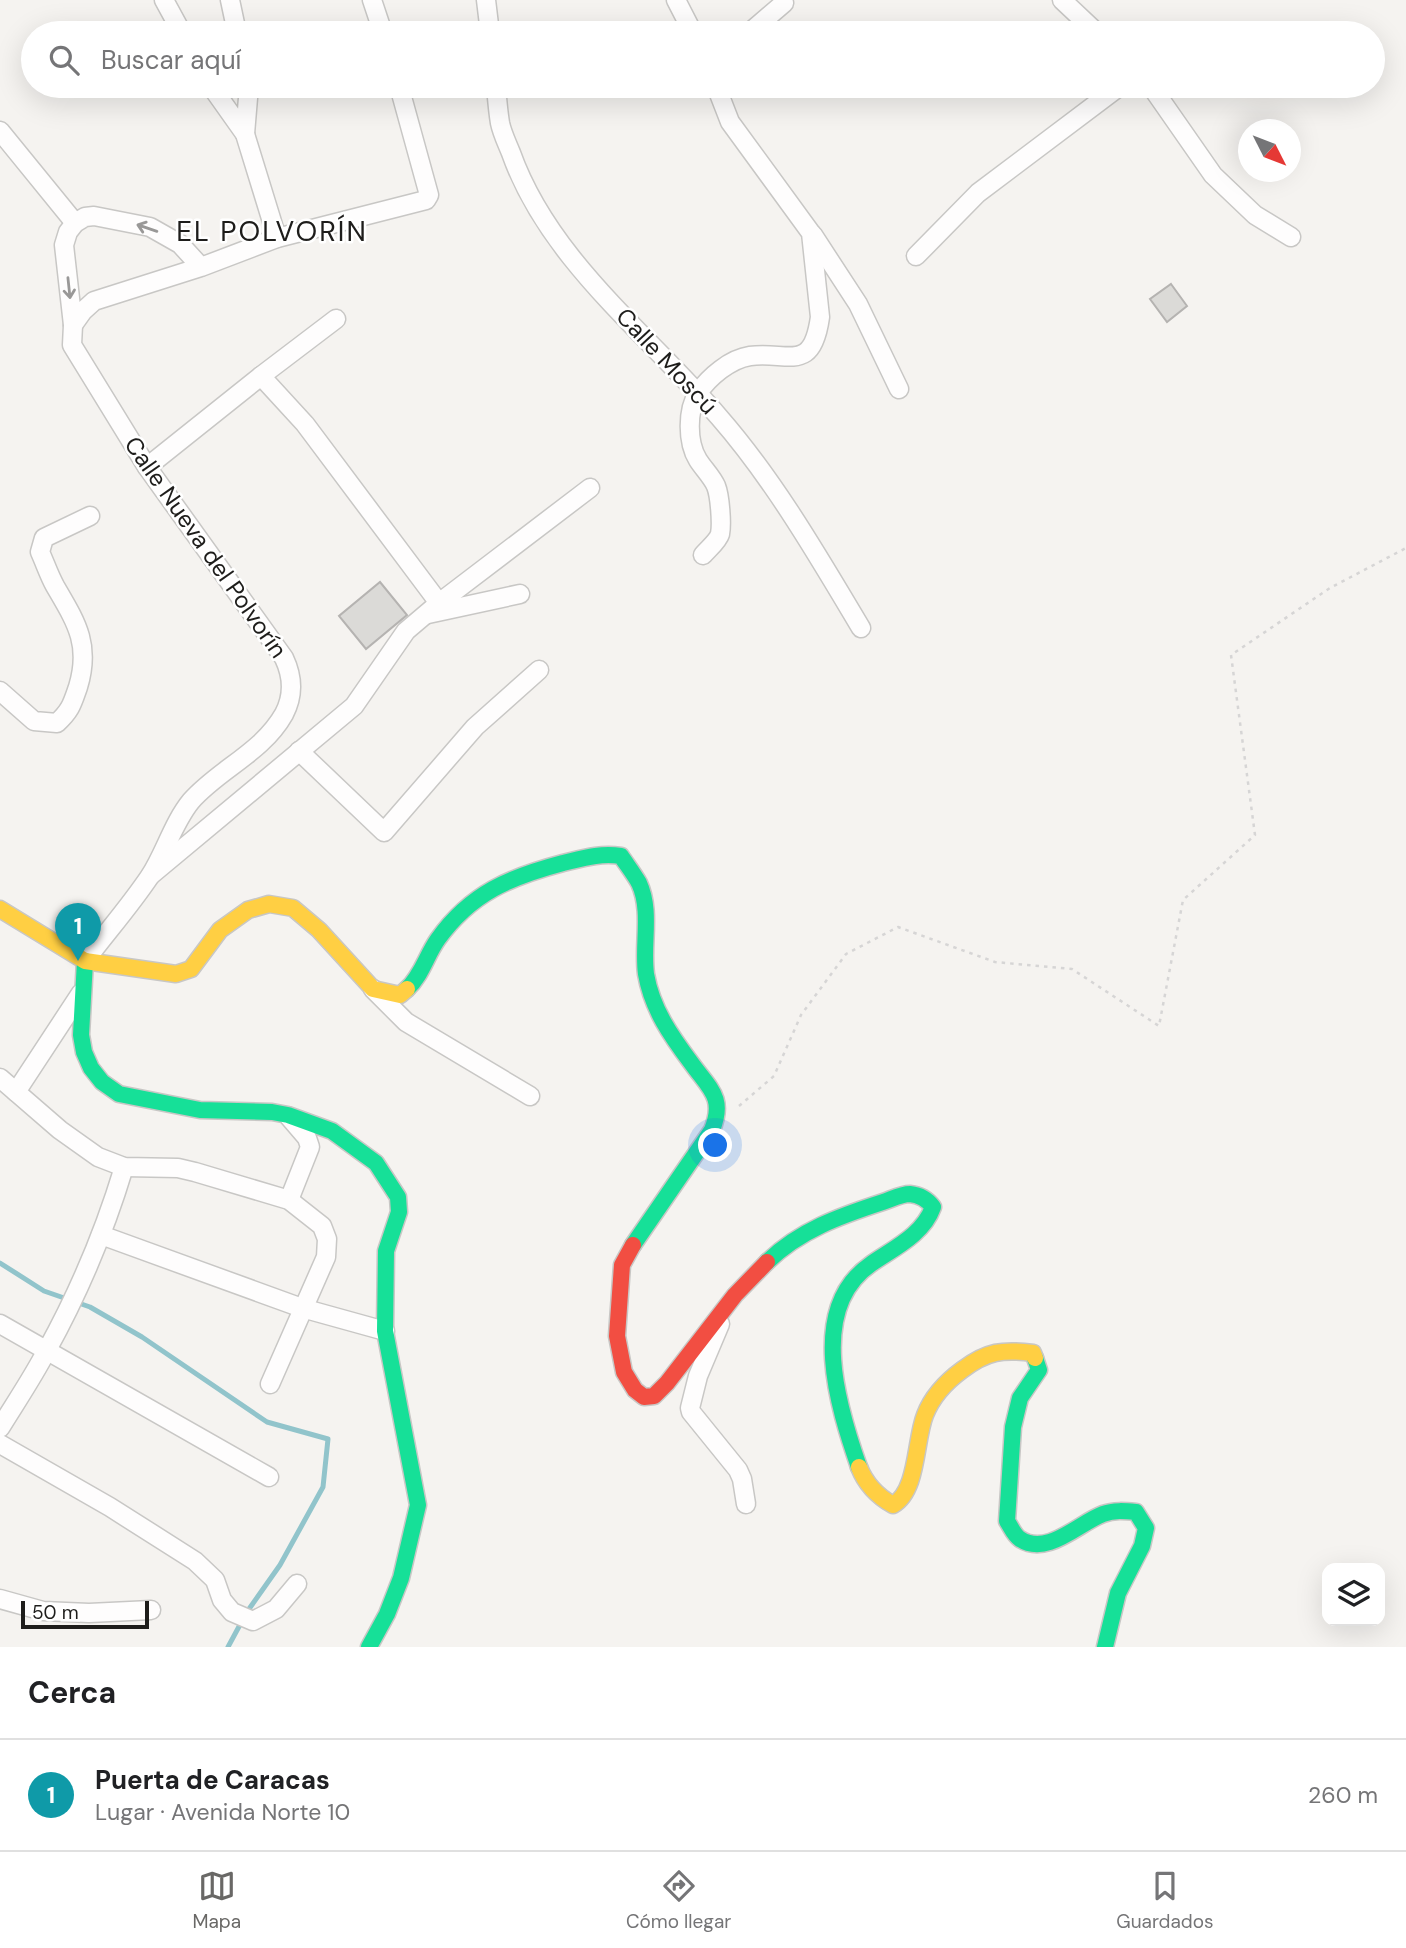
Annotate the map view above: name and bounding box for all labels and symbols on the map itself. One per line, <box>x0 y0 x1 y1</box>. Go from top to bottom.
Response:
north arrow <box>1238 119 1301 182</box>
district label: EL POLVORÍN <box>176 213 368 250</box>
one-way arrow <box>137 221 159 233</box>
one-way arrow <box>62 276 75 299</box>
street label: Calle Moscú <box>610 301 724 421</box>
street label: Calle Nueva del Polvorín <box>118 430 294 664</box>
pin: 1 <box>55 903 101 961</box>
your location <box>698 1128 732 1162</box>
scale bar <box>21 1598 149 1630</box>

